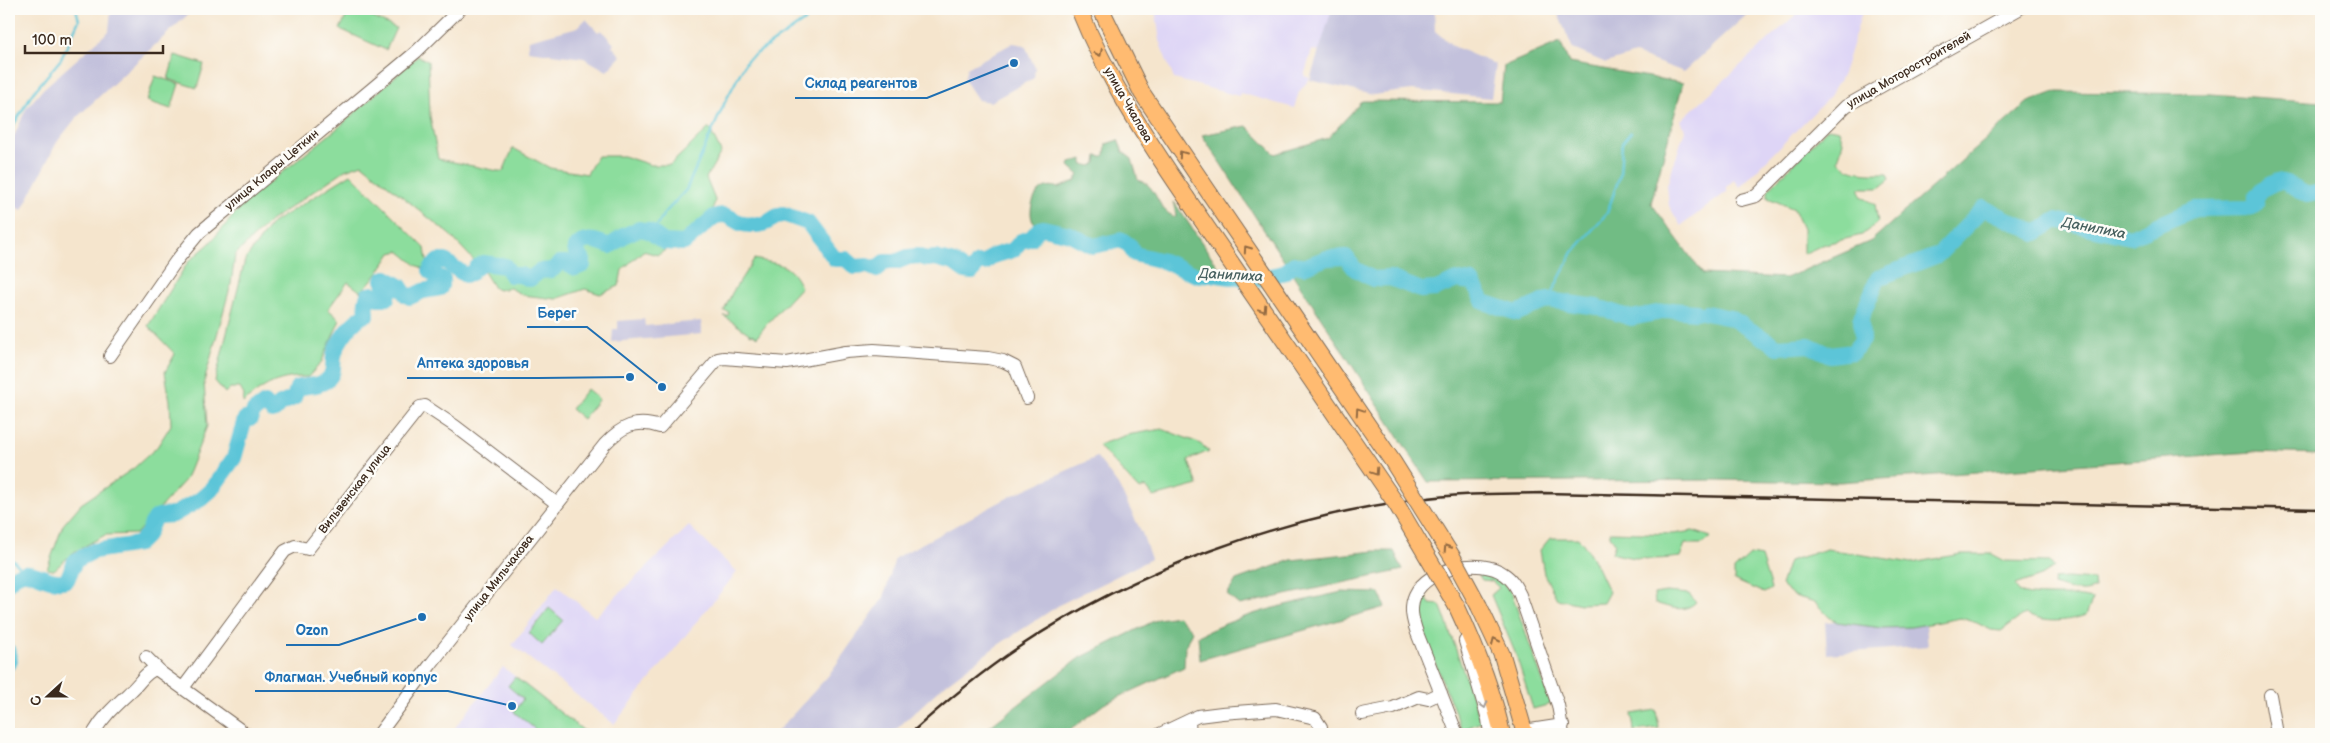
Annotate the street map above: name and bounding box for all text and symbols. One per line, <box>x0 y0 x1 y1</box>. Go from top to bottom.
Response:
scale bar <box>25 22 162 54</box>
street label: улица Моторостроителей <box>1844 28 1974 112</box>
text: 100 m <box>32 31 72 50</box>
one-way arrow <box>1093 48 1103 57</box>
street label: улица Чкалова <box>1100 65 1156 145</box>
callout: Склад реагентов <box>795 69 927 98</box>
text: Склад реагентов <box>805 75 918 92</box>
street label: улица Клары Цеткин <box>222 126 322 214</box>
one-way arrow <box>1179 150 1188 160</box>
water label: Данилиха <box>2060 213 2127 242</box>
one-way arrow <box>1244 245 1253 254</box>
water label: Данилиха <box>1197 265 1264 285</box>
callout: Берег <box>527 298 587 327</box>
one-way arrow <box>1257 303 1266 313</box>
text: Берег <box>537 305 577 322</box>
callout: Аптека здоровья <box>407 349 539 378</box>
text: Аптека здоровья <box>416 355 529 372</box>
one-way arrow <box>1356 408 1365 417</box>
street label: Вильвенская улица <box>316 441 394 537</box>
one-way arrow <box>1369 466 1378 476</box>
street label: улица Мильчакова <box>461 532 537 624</box>
one-way arrow <box>1444 544 1453 553</box>
callout: Ozon <box>286 616 339 645</box>
text: Ozon <box>296 622 328 639</box>
one-way arrow <box>1491 637 1502 646</box>
callout: Флагман. Учебный корпус <box>255 662 448 691</box>
text: Флагман. Учебный корпус <box>265 669 437 686</box>
north arrow <box>22 670 72 720</box>
text: С <box>27 693 46 708</box>
one-way arrow <box>1479 700 1489 708</box>

